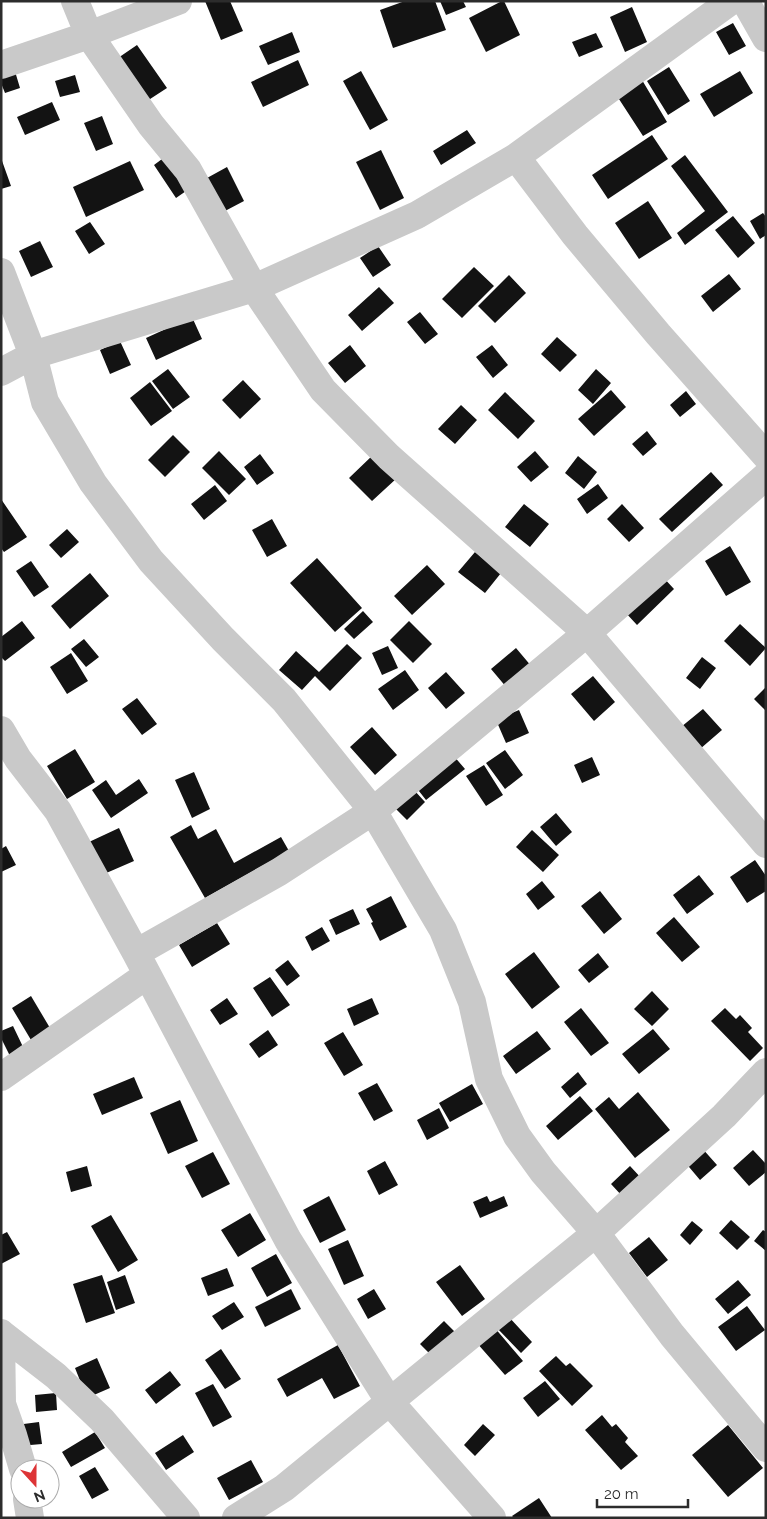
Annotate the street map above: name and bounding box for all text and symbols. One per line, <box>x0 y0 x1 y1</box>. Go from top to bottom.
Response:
north arrow <box>10 1459 60 1509</box>
scale bar <box>597 1476 688 1508</box>
text: 20 m <box>604 1485 639 1503</box>
text: N <box>32 1487 48 1506</box>

